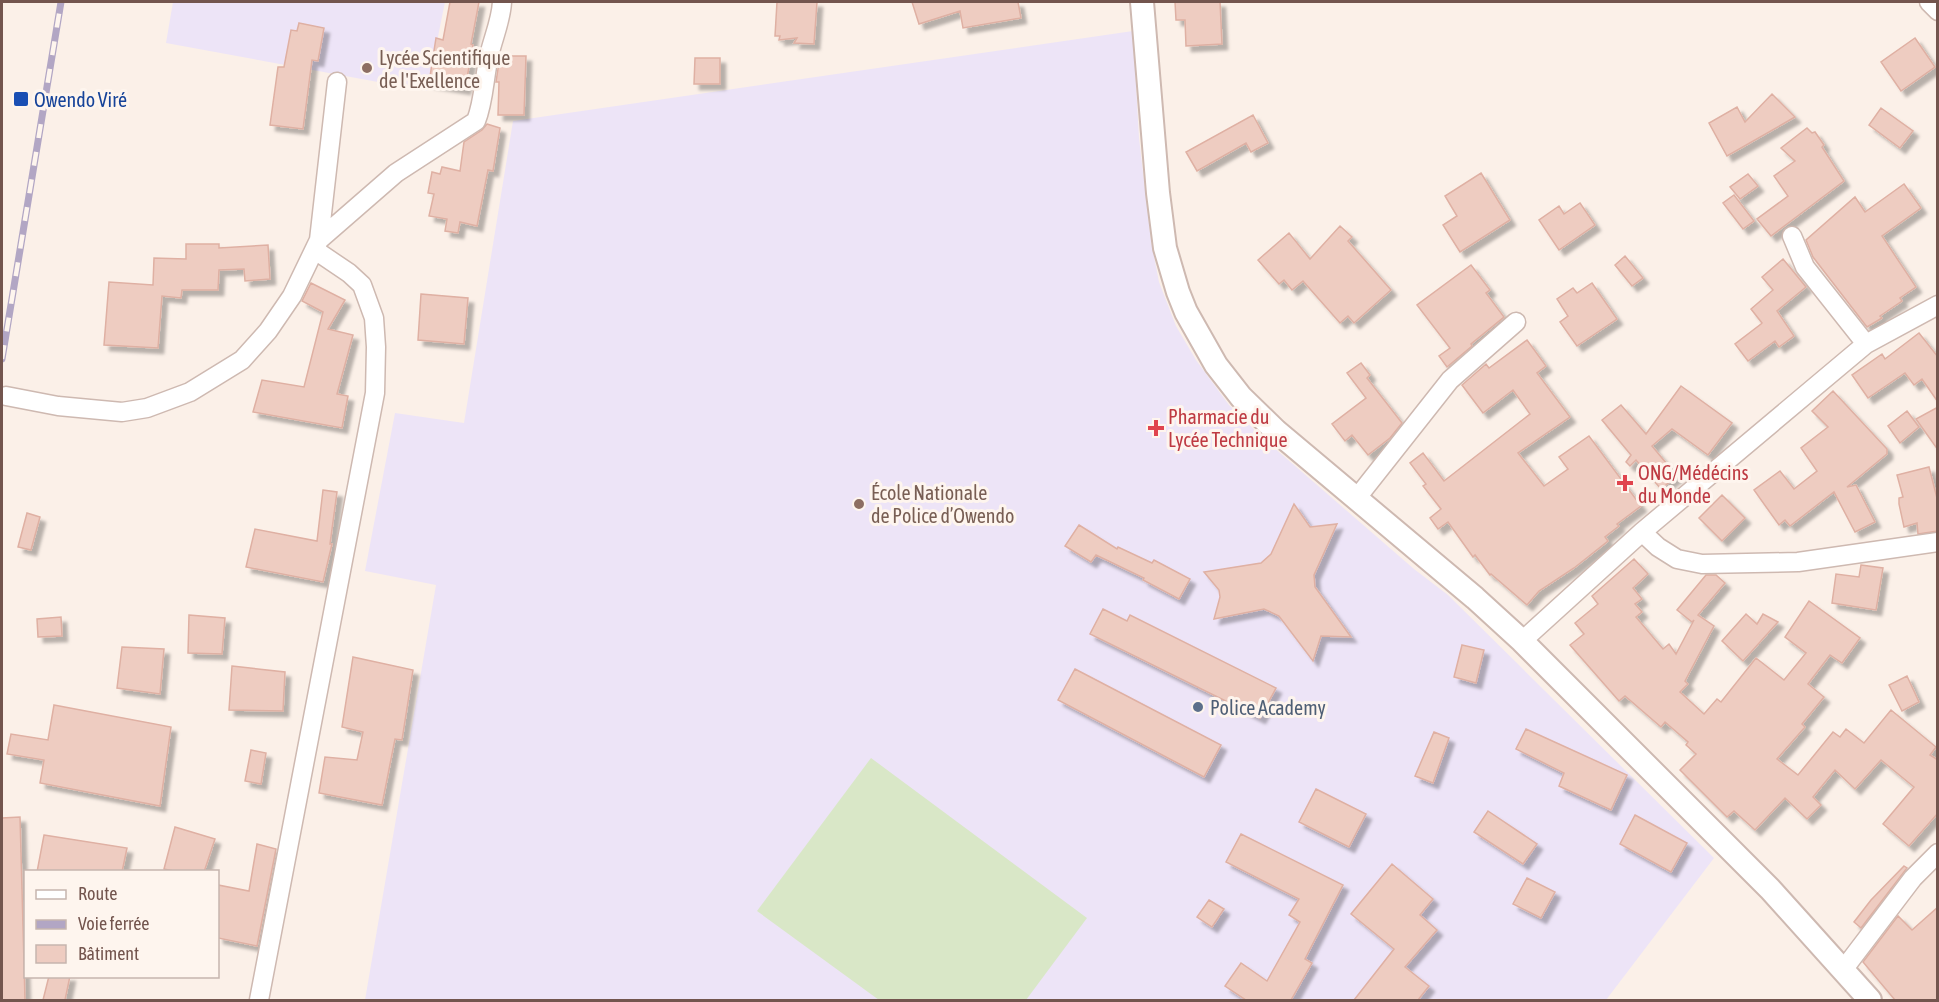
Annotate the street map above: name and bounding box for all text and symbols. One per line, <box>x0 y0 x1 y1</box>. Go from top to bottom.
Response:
place label: Lycée Scientifique de l'Exellence <box>379 46 510 92</box>
marker: Lycée Scientifique de l'Exellence <box>360 61 374 75</box>
place label: Owendo Viré <box>34 88 127 111</box>
marker: Owendo Viré <box>12 90 30 108</box>
place label: Pharmacie du Lycée Technique <box>1168 405 1288 451</box>
marker: Pharmacie du Lycée Technique <box>1149 421 1163 435</box>
place label: ONG/Médécins du Monde <box>1638 461 1748 507</box>
marker: ONG/Médécins du Monde <box>1616 474 1634 492</box>
place label: École Nationale de Police d’Owendo <box>871 481 1014 527</box>
marker: École Nationale de Police d’Owendo <box>852 497 866 511</box>
place label: Police Academy <box>1210 696 1326 719</box>
marker: Police Academy <box>1191 700 1205 714</box>
legend <box>24 870 219 978</box>
text: Route <box>78 883 117 904</box>
text: Voie ferrée <box>78 913 150 934</box>
text: Bâtiment <box>78 943 139 964</box>

